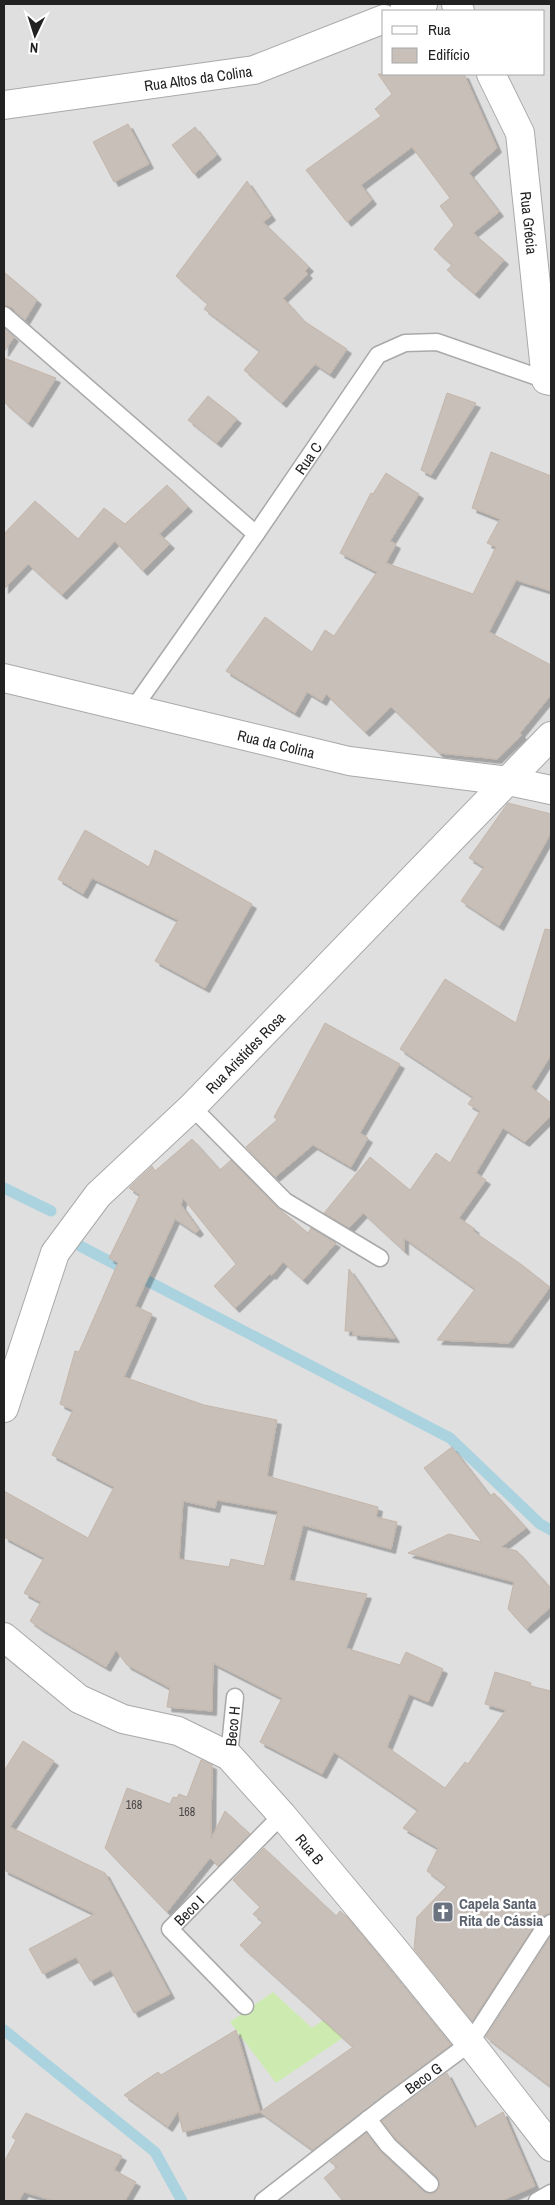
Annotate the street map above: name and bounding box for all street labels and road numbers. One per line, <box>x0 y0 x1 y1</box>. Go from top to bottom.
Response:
street label: Rua Altos da Colina <box>143 60 254 96</box>
street label: Rua Grécia <box>516 190 543 255</box>
street label: Rua C <box>289 437 326 478</box>
street label: Rua da Colina <box>236 724 317 763</box>
street label: Rua Aristides Rosa <box>200 1007 289 1098</box>
street label: Beco H <box>220 1705 245 1747</box>
street label: Rua B <box>291 1829 329 1869</box>
street label: Beco I <box>169 1890 208 1930</box>
street label: Beco G <box>400 2057 446 2098</box>

